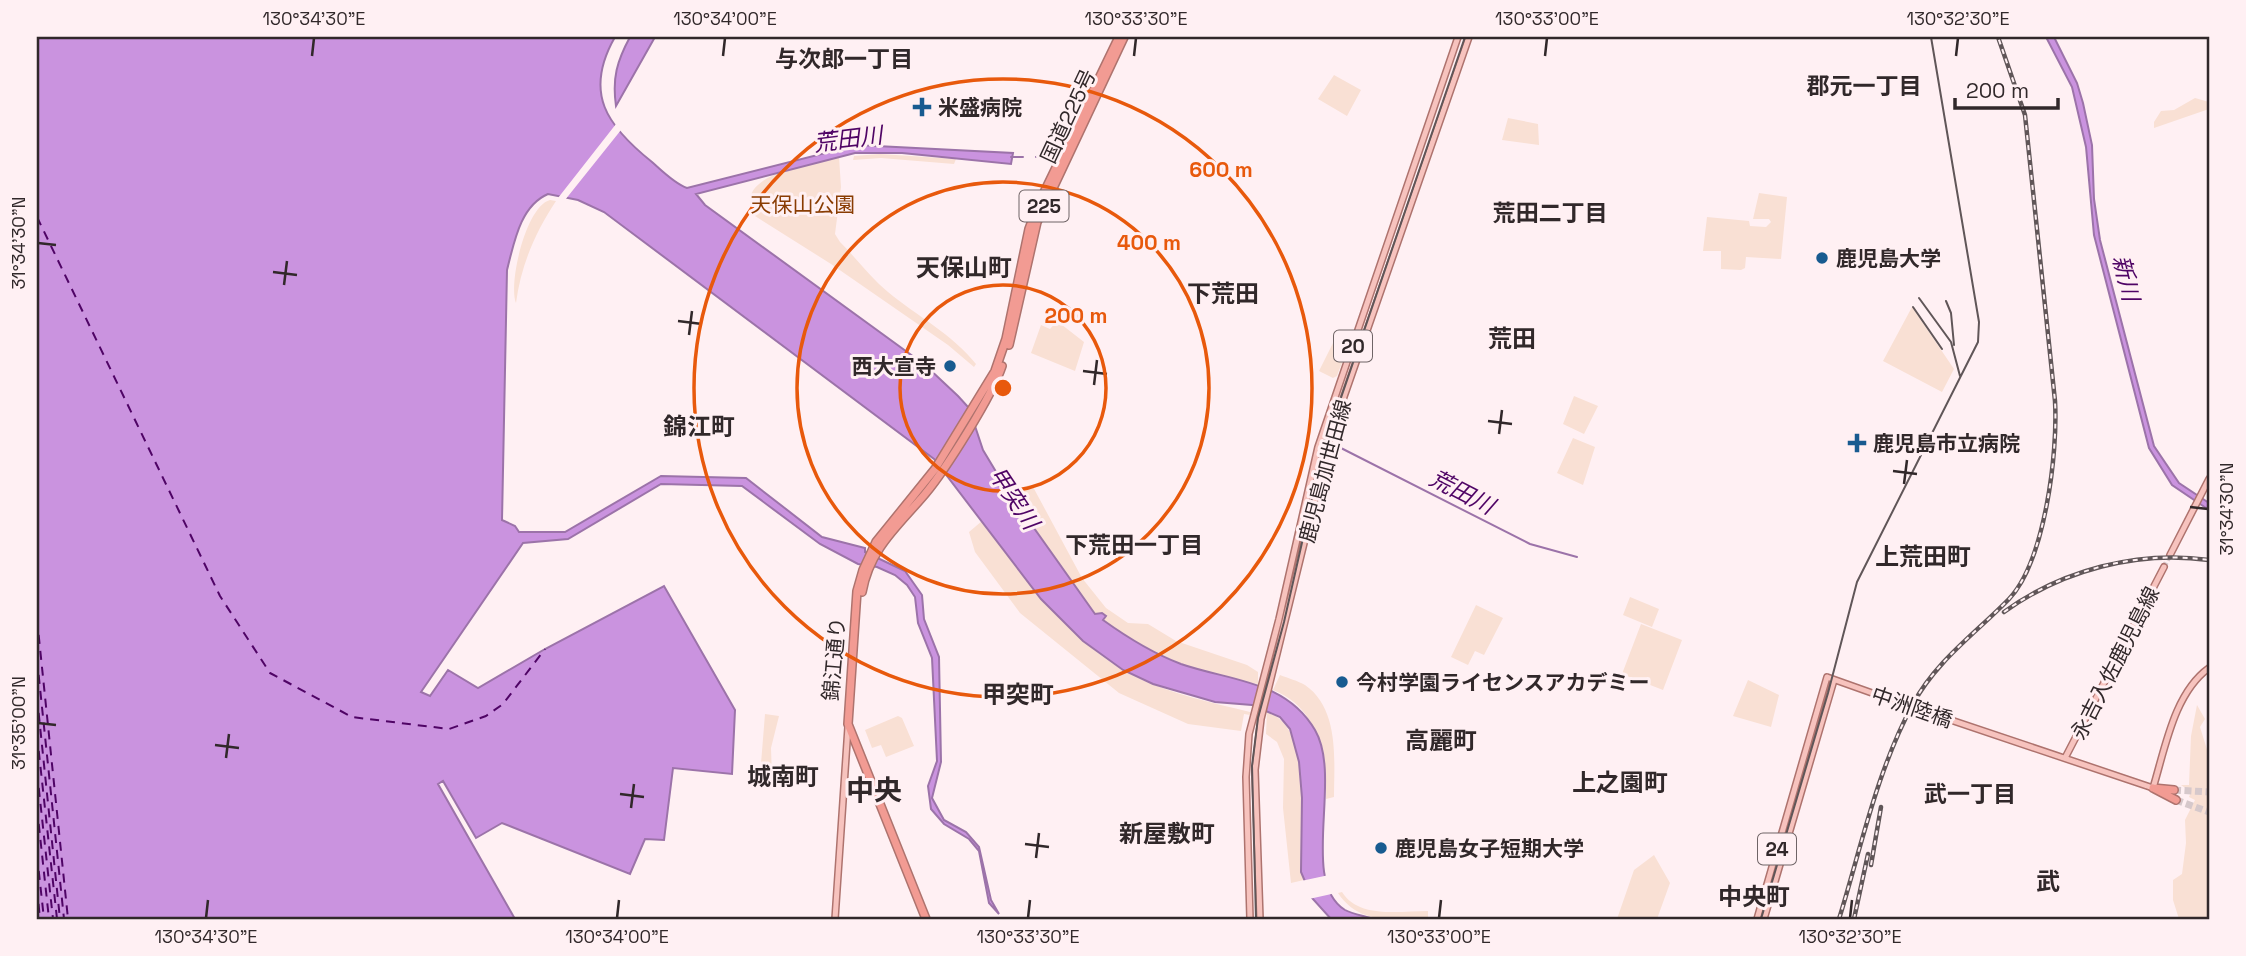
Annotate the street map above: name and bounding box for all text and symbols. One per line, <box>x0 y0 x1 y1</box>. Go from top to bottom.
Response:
text: 130°34'30"E <box>263 7 365 30</box>
text: 130°34'00"E <box>673 7 777 30</box>
text: 130°33'30"E <box>1084 7 1188 30</box>
text: 130°33'00"E <box>1495 7 1599 30</box>
text: 130°32'30"E <box>1906 7 2010 30</box>
district label: 与次郎一丁目 <box>775 44 913 74</box>
street label: 国道225号 <box>1034 65 1102 167</box>
scale bar <box>1955 66 2059 110</box>
district label: 郡元一丁目 <box>1807 71 1922 101</box>
text: 200 m <box>1966 77 2029 104</box>
place label: 米盛病院 <box>938 94 1022 121</box>
marker: 米盛病院 <box>912 97 932 117</box>
water label: 荒田川 <box>812 120 887 158</box>
text: 600 m <box>1189 156 1253 183</box>
road number: 225 <box>1020 190 1068 222</box>
park label: 天保山公園 <box>751 191 856 218</box>
text: 31°34'30"N <box>7 196 30 290</box>
district label: 荒田二丁目 <box>1493 198 1608 228</box>
text: 400 m <box>1117 229 1181 256</box>
place label: 鹿児島大学 <box>1836 245 1941 272</box>
marker: 鹿児島大学 <box>1814 250 1830 266</box>
district label: 天保山町 <box>916 252 1012 283</box>
water label: 新川 <box>2106 252 2147 307</box>
district label: 下荒田 <box>1187 278 1259 309</box>
text: 200 m <box>1045 302 1107 329</box>
district label: 荒田 <box>1488 323 1536 354</box>
road number: 20 <box>1334 330 1372 362</box>
place label: 西大宣寺 <box>852 353 936 380</box>
marker: 西大宣寺 <box>942 358 958 374</box>
centre of rings <box>991 376 1015 400</box>
street label: 鹿児島加世田線 <box>1293 397 1357 545</box>
district label: 錦江町 <box>663 411 735 442</box>
place label: 鹿児島市立病院 <box>1873 430 2020 457</box>
marker: 鹿児島市立病院 <box>1847 433 1867 453</box>
water label: 甲突川 <box>982 461 1047 537</box>
text: 31°34'30"N <box>2215 462 2238 556</box>
water label: 荒田川 <box>1424 463 1502 522</box>
district label: 下荒田一丁目 <box>1065 530 1203 560</box>
district label: 上荒田町 <box>1875 541 1971 572</box>
street label: 永吉入佐鹿児島線 <box>2065 582 2165 744</box>
street label: 錦江通り <box>817 616 851 702</box>
place label: 今村学園ライセンスアカデミー <box>1356 669 1650 696</box>
marker: 今村学園ライセンスアカデミー <box>1334 674 1350 690</box>
text: 31°35'00"N <box>7 676 30 770</box>
district label: 甲突町 <box>982 679 1054 710</box>
street label: 中洲陸橋 <box>1868 681 1956 733</box>
district label: 高麗町 <box>1405 725 1477 756</box>
district label: 城南町 <box>747 761 819 792</box>
district label: 上之園町 <box>1572 767 1668 798</box>
district label: 中央 <box>846 772 902 808</box>
district label: 武一丁目 <box>1924 779 2016 809</box>
district label: 新屋敷町 <box>1119 818 1215 849</box>
road number: 24 <box>1758 834 1796 864</box>
place label: 鹿児島女子短期大学 <box>1395 835 1584 862</box>
marker: 鹿児島女子短期大学 <box>1373 840 1389 856</box>
district label: 武 <box>2036 866 2060 897</box>
district label: 中央町 <box>1718 881 1790 912</box>
text: 130°34'30"E <box>155 925 257 948</box>
text: 130°34'00"E <box>565 925 669 948</box>
text: 130°33'30"E <box>976 925 1080 948</box>
text: 130°33'00"E <box>1387 925 1491 948</box>
text: 130°32'30"E <box>1798 925 1902 948</box>

